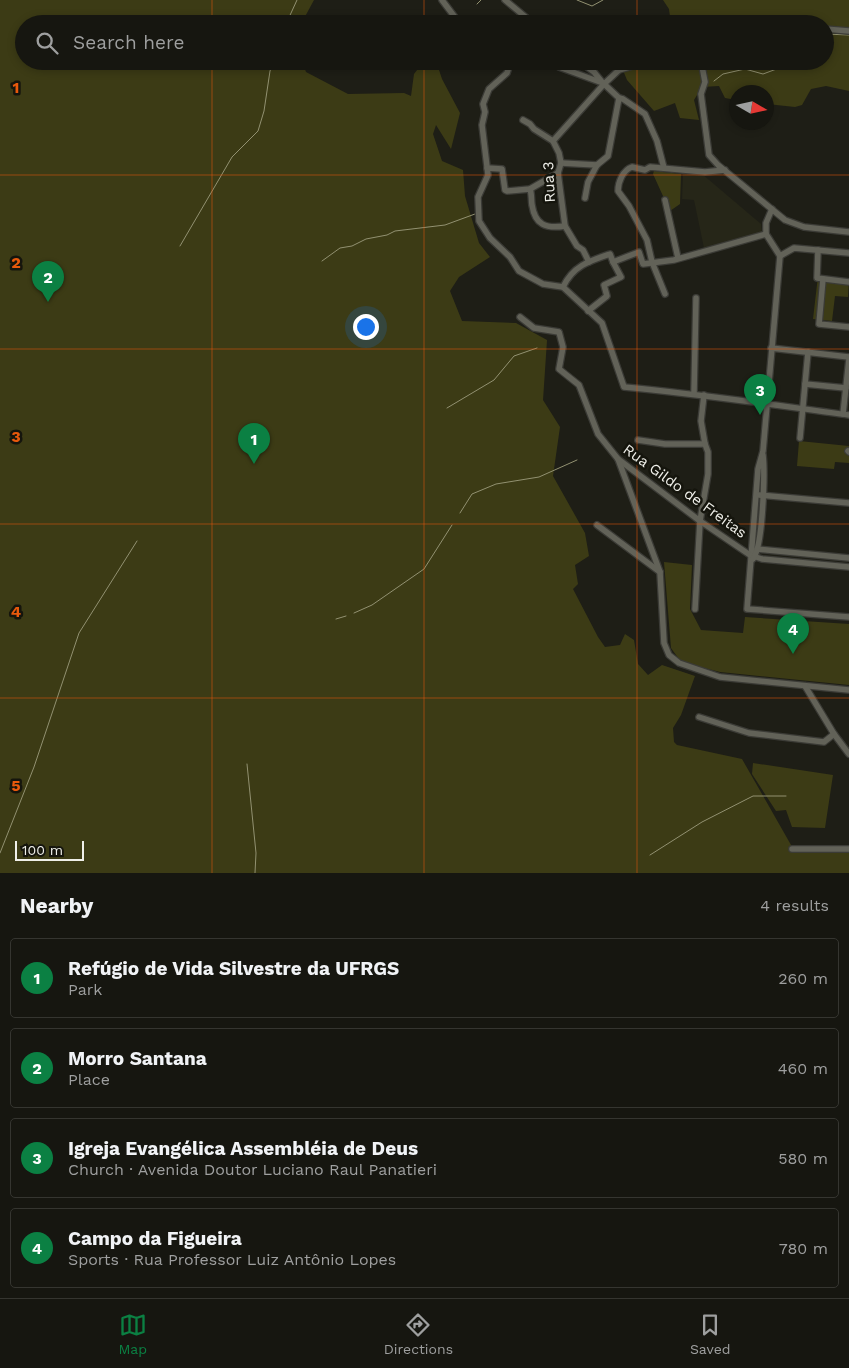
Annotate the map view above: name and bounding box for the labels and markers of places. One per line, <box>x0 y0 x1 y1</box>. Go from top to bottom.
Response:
pin: 2 <box>32 261 64 302</box>
pin: 3 <box>744 374 776 415</box>
pin: 1 <box>238 423 270 464</box>
pin: 4 <box>777 613 809 654</box>

